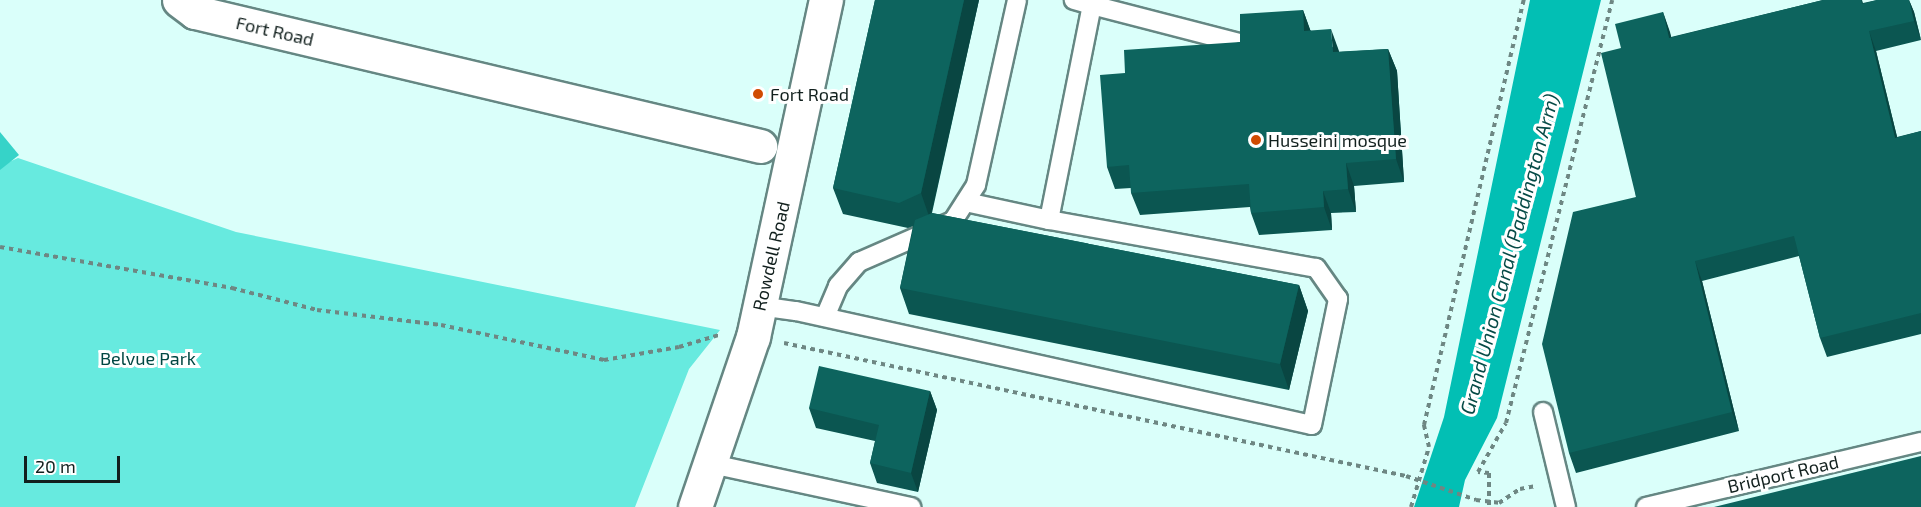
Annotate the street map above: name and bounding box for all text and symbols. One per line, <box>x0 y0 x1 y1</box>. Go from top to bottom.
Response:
street label: Fort Road <box>234 12 316 50</box>
place label: Fort Road <box>770 83 849 105</box>
marker: Fort Road <box>751 87 765 101</box>
water label: Grand Union Canal (Paddington Arm) <box>1454 91 1564 417</box>
place label: Husseini mosque <box>1268 129 1407 151</box>
marker: Husseini mosque <box>1249 133 1263 147</box>
street label: Rowdell Road <box>748 199 794 313</box>
park label: Belvue Park <box>100 347 196 369</box>
scale bar <box>27 444 123 482</box>
street label: Bridport Road <box>1725 451 1841 497</box>
text: 20 m <box>35 455 76 477</box>

